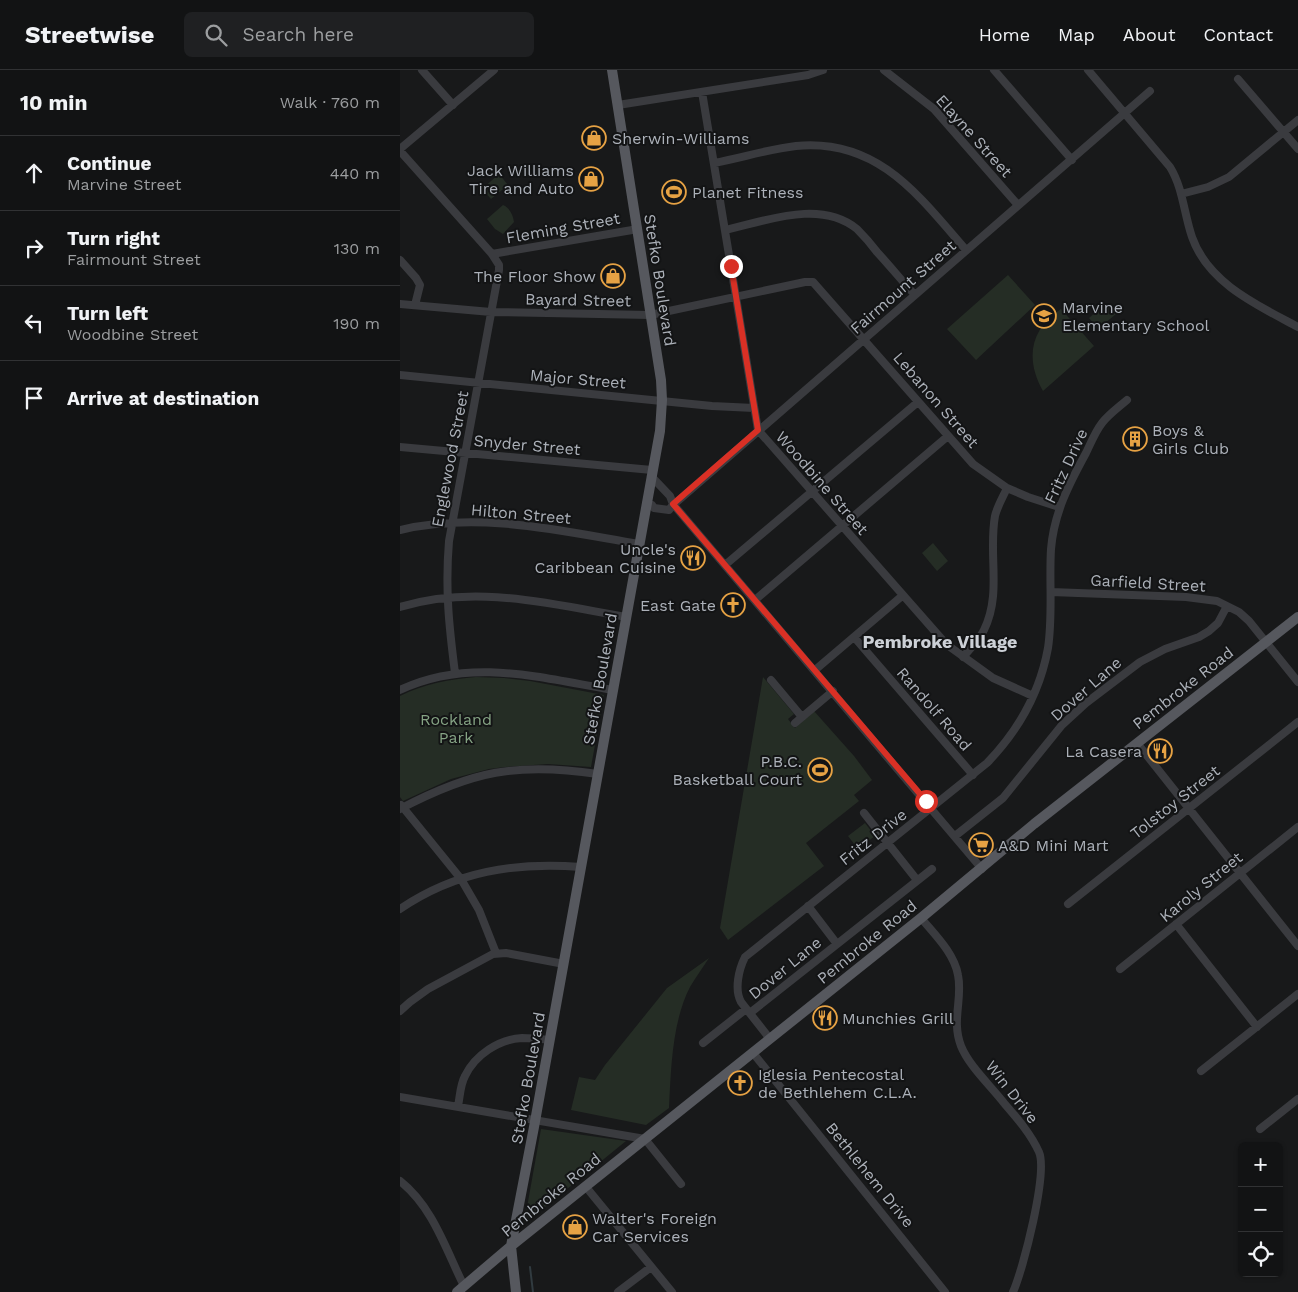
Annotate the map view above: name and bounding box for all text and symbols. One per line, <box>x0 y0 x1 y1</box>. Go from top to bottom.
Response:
search box <box>184 12 534 57</box>
text: Streetwise <box>25 21 154 49</box>
icon: search <box>202 21 230 49</box>
text: Search here <box>242 23 354 46</box>
text: Home <box>979 24 1030 45</box>
text: Map <box>1058 24 1095 45</box>
text: About <box>1123 24 1175 45</box>
text: Contact <box>1203 24 1273 45</box>
text: 10 min <box>20 90 87 115</box>
street label: Elayne Street <box>932 91 1016 181</box>
text: Walk · 760 m <box>280 93 380 112</box>
shop icon: Sherwin-Williams <box>581 125 607 151</box>
place label: Sherwin-Williams <box>612 129 750 148</box>
text: Continue <box>67 152 151 175</box>
icon: ahead <box>20 159 48 187</box>
place label: Jack Williams Tire and Auto <box>467 161 574 198</box>
text: 440 m <box>330 164 380 183</box>
shop icon: Jack Williams Tire and Auto <box>578 166 604 192</box>
text: Marvine Street <box>67 175 181 194</box>
sports icon: Planet Fitness <box>661 179 687 205</box>
place label: Planet Fitness <box>692 183 804 202</box>
street label: Fleming Street <box>505 209 622 247</box>
street label: Stefko Boulevard <box>640 213 680 347</box>
text: Turn right <box>67 227 160 250</box>
icon: right <box>20 234 48 262</box>
street label: Fairmount Street <box>846 236 960 338</box>
text: 130 m <box>334 239 380 258</box>
text: Fairmount Street <box>67 250 201 269</box>
route end <box>720 255 743 278</box>
shop icon: The Floor Show <box>600 263 626 289</box>
place label: The Floor Show <box>474 267 596 286</box>
street label: Bayard Street <box>525 290 631 310</box>
place label: Marvine Elementary School <box>1062 298 1210 335</box>
text: Turn left <box>67 302 148 325</box>
school or university icon: Marvine Elementary School <box>1031 303 1057 329</box>
icon: left <box>20 309 48 337</box>
text: 190 m <box>333 314 380 333</box>
text: Woodbine Street <box>67 325 198 344</box>
street label: Lebanon Street <box>889 348 983 452</box>
street label: Major Street <box>529 365 627 393</box>
icon: arrive <box>20 384 48 412</box>
text: Arrive at destination <box>67 387 259 410</box>
street label: Englewood Street <box>427 389 473 529</box>
place label: Boys & Girls Club <box>1152 421 1229 458</box>
street label: Fritz Drive <box>1040 426 1092 506</box>
building icon: Boys & Girls Club <box>1122 426 1148 452</box>
street label: Woodbine Street <box>772 427 872 539</box>
street label: Snyder Street <box>473 431 581 459</box>
street label: Hilton Street <box>470 500 572 528</box>
place label: Uncle's Caribbean Cuisine <box>535 540 676 577</box>
restaurant icon: Uncle's Caribbean Cuisine <box>680 545 706 571</box>
street label: Garfield Street <box>1090 570 1206 596</box>
church icon: East Gate <box>720 592 746 618</box>
place label: East Gate <box>640 596 716 615</box>
street label: Stefko Boulevard <box>579 612 621 746</box>
district label: Pembroke Village <box>862 631 1018 652</box>
street label: Pembroke Road <box>1129 643 1237 733</box>
street label: Dover Lane <box>1047 653 1125 725</box>
street label: Randolf Road <box>893 663 975 755</box>
park label: Rockland Park <box>420 710 492 747</box>
restaurant icon: La Casera <box>1147 738 1173 764</box>
place label: La Casera <box>1065 742 1142 761</box>
place label: P.B.C. Basketball Court <box>673 752 802 789</box>
sports icon: P.B.C. Basketball Court <box>807 757 833 783</box>
street label: Tolstoy Street <box>1126 761 1224 843</box>
route start <box>915 790 938 813</box>
street label: Fritz Drive <box>835 805 911 869</box>
supermarket icon: A&D Mini Mart <box>968 832 994 858</box>
place label: A&D Mini Mart <box>998 836 1109 855</box>
street label: Karoly Street <box>1156 848 1247 926</box>
street label: Pembroke Road <box>813 896 921 988</box>
street label: Dover Lane <box>745 933 825 1003</box>
restaurant icon: Munchies Grill <box>812 1005 838 1031</box>
place label: Munchies Grill <box>842 1009 954 1028</box>
street label: Stefko Boulevard <box>507 1011 549 1145</box>
street label: Win Drive <box>981 1057 1043 1127</box>
place label: Iglesia Pentecostal de Bethlehem C.L.A. <box>758 1065 917 1102</box>
church icon: Iglesia Pentecostal de Bethlehem C.L.A. <box>727 1070 753 1096</box>
street label: Bethlehem Drive <box>822 1119 918 1231</box>
map controls <box>1238 1142 1283 1277</box>
button: + <box>1238 1142 1283 1187</box>
street label: Pembroke Road <box>497 1149 605 1241</box>
button: − <box>1238 1187 1283 1232</box>
place label: Walter's Foreign Car Services <box>592 1209 717 1246</box>
shop icon: Walter's Foreign Car Services <box>562 1214 588 1240</box>
button: locate <box>1238 1232 1283 1277</box>

